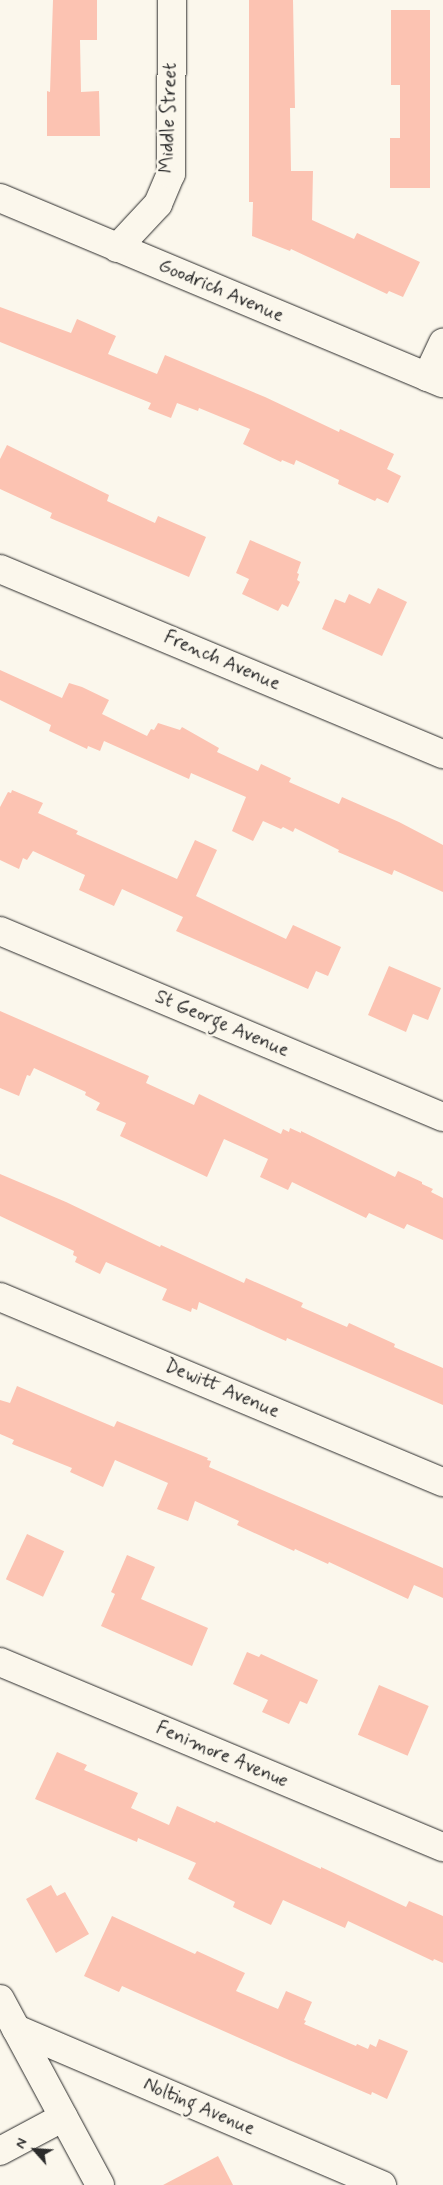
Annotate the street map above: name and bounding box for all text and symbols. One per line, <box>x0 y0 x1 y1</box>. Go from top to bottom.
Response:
street label: Middle Street <box>156 61 182 175</box>
street label: Goodrich Avenue <box>155 254 287 328</box>
street label: French Avenue <box>160 626 284 696</box>
street label: St George Avenue <box>152 986 292 1062</box>
street label: Dewitt Avenue <box>161 1355 283 1423</box>
street label: Fenimore Avenue <box>151 1716 293 1794</box>
street label: Nolting Avenue <box>139 2073 259 2141</box>
north arrow <box>10 2125 60 2175</box>
text: N <box>11 2135 32 2152</box>

